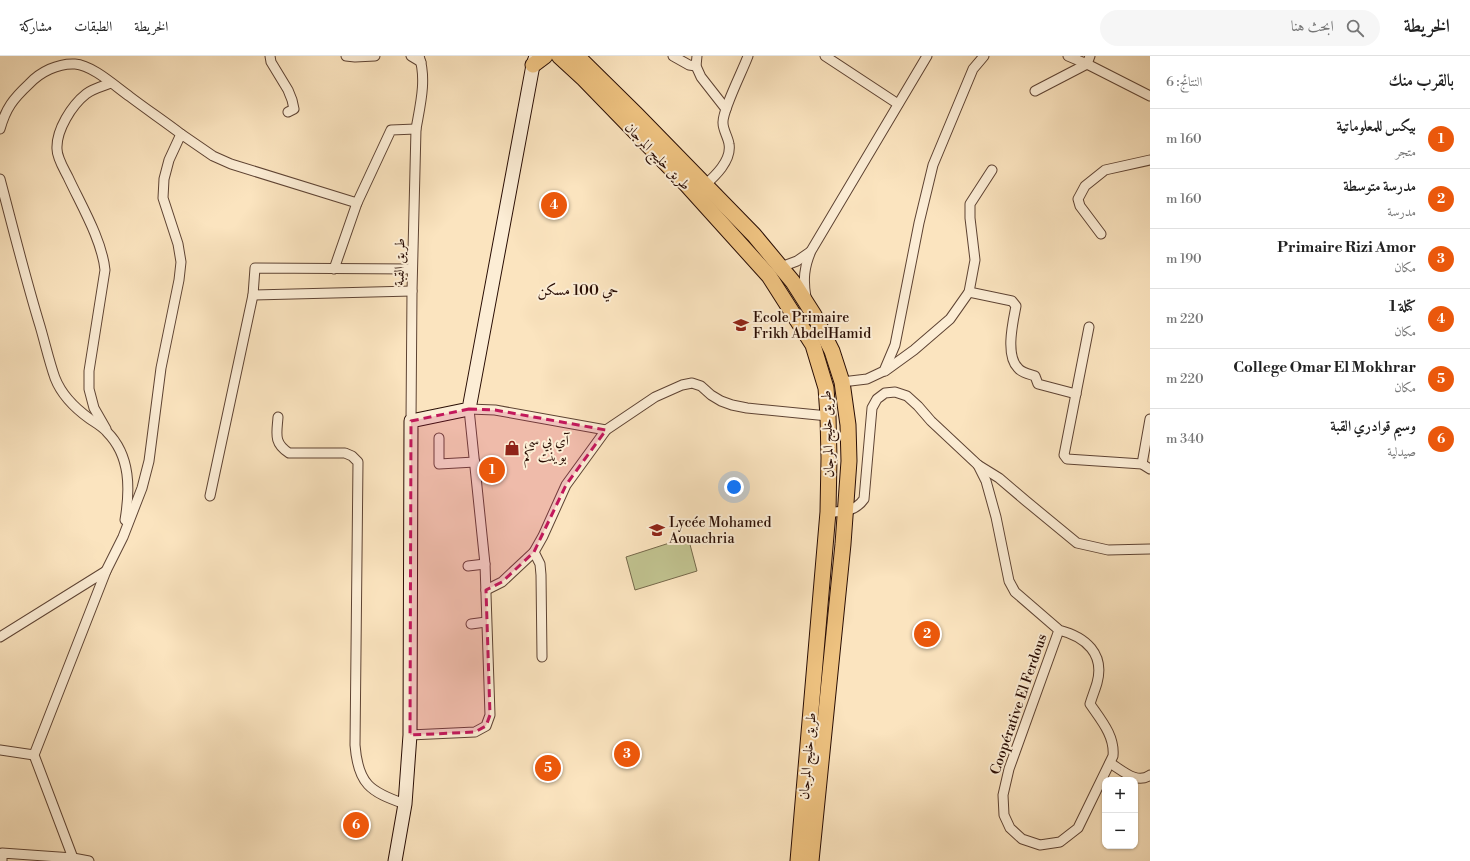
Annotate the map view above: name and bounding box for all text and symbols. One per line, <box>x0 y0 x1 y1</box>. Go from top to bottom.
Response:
search box <box>1100 10 1380 46</box>
text: الخريطة <box>1404 14 1450 38</box>
text: ابحث هنا <box>1291 17 1334 36</box>
icon: search <box>1344 17 1366 39</box>
text: مشاركة <box>20 18 52 36</box>
text: الطبقات <box>74 18 112 36</box>
text: الخريطة <box>134 18 168 36</box>
text: بالقرب منك <box>1388 70 1454 92</box>
text: النتائج: 6 <box>1166 74 1202 90</box>
text: بيكس للمعلوماتية <box>1337 117 1416 136</box>
street label: طريق خليج المرجان <box>618 119 694 197</box>
text: 160 m <box>1166 131 1202 147</box>
text: 1 <box>1438 131 1444 147</box>
text: متجر <box>1395 144 1416 160</box>
text: مدرسة متوسطة <box>1343 177 1416 196</box>
pin: 4 <box>541 190 567 220</box>
text: 160 m <box>1166 191 1202 207</box>
text: 2 <box>1437 191 1445 207</box>
text: مدرسة <box>1387 204 1416 220</box>
street label: طريق القبة <box>391 238 409 286</box>
text: Primaire Rizi Amor <box>1277 238 1416 257</box>
text: 190 m <box>1166 251 1202 267</box>
text: 3 <box>1437 251 1445 267</box>
text: مكان <box>1394 260 1416 276</box>
district label: حي 100 مسكن <box>538 281 618 302</box>
text: كتلة 1 <box>1389 297 1416 316</box>
place label: Ecole Primaire Frikh AbdelHamid <box>753 309 871 343</box>
text: 220 m <box>1166 311 1204 327</box>
text: 4 <box>1437 311 1445 327</box>
school or university icon: Ecole Primaire Frikh AbdelHamid <box>732 316 750 334</box>
text: مكان <box>1394 324 1416 340</box>
text: College Omar El Mokhrar <box>1233 358 1416 377</box>
text: 220 m <box>1166 371 1204 387</box>
text: 5 <box>1437 371 1445 387</box>
text: مكان <box>1394 380 1416 396</box>
street label: طريق خليج المرجان <box>817 390 842 478</box>
text: وسيم قوادري القبة <box>1330 417 1416 436</box>
text: 340 m <box>1166 431 1204 447</box>
text: 6 <box>1437 431 1445 447</box>
place label: آي بي سي بوينت كم <box>524 432 571 469</box>
shop icon: آي بي سي بوينت كم <box>503 439 521 457</box>
text: صيدلية <box>1387 444 1416 460</box>
pin: 1 <box>479 455 505 485</box>
your location <box>724 477 744 497</box>
place label: Lycée Mohamed Aouachria <box>668 514 771 548</box>
school or university icon: Lycée Mohamed Aouachria <box>648 521 666 539</box>
pin: 2 <box>914 619 940 649</box>
street label: Coopérative El Ferdous <box>986 632 1052 777</box>
street label: طريق خليج المرجان <box>795 712 824 801</box>
pin: 3 <box>614 739 640 769</box>
pin: 5 <box>535 753 561 783</box>
map controls <box>1102 777 1138 849</box>
button: + <box>1102 777 1138 813</box>
pin: 6 <box>343 810 369 840</box>
button: − <box>1102 813 1138 849</box>

